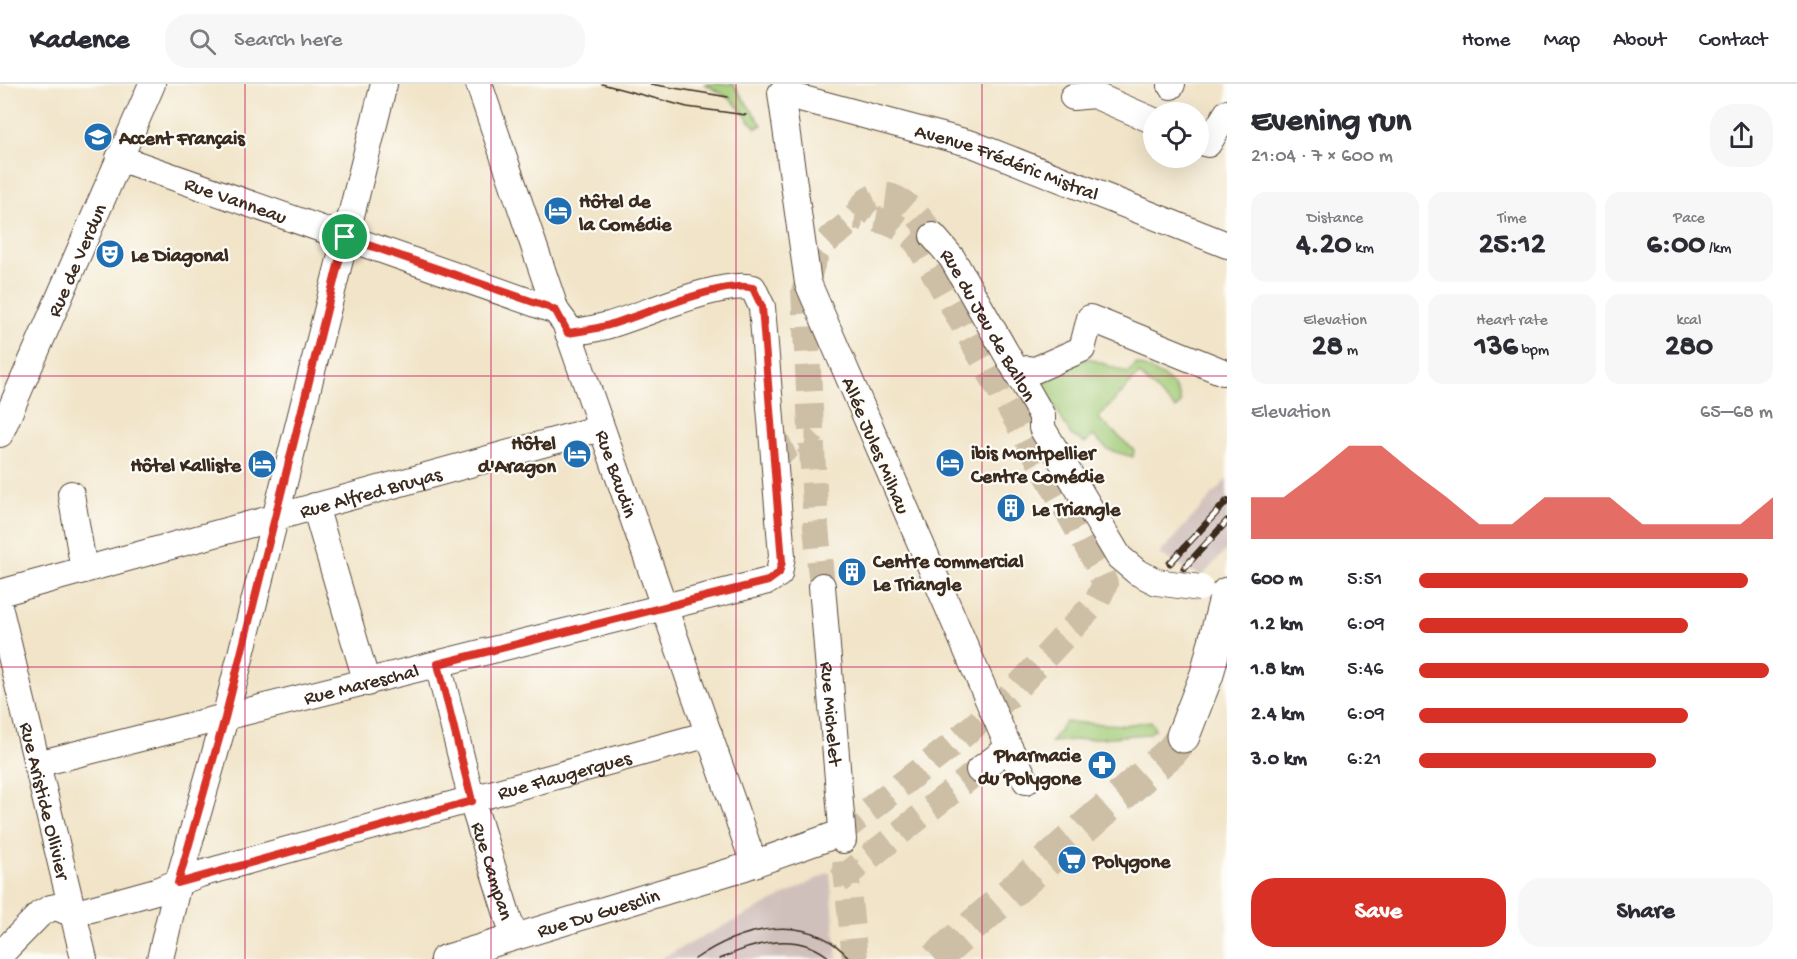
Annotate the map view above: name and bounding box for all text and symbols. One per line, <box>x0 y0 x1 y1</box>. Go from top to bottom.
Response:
search box <box>165 14 585 68</box>
text: Kadence <box>30 25 129 58</box>
icon: search <box>186 25 219 58</box>
text: Search here <box>234 28 342 54</box>
text: Home <box>1462 29 1510 54</box>
text: Map <box>1543 29 1580 54</box>
text: About <box>1613 29 1666 54</box>
text: Contact <box>1699 29 1767 54</box>
map controls <box>1143 102 1209 168</box>
button: locate <box>1143 102 1209 168</box>
text: Evening run <box>1251 104 1411 142</box>
button: share <box>1710 104 1773 167</box>
school or university icon: Accent Français <box>82 121 114 153</box>
street label: Avenue Frédéric Mistral <box>912 121 1101 208</box>
place label: Accent Français <box>118 129 246 152</box>
text: 21:04 · 7 × 600 m <box>1251 146 1393 169</box>
street label: Rue Vanneau <box>181 174 290 231</box>
place label: Hôtel de la Comédie <box>578 192 672 238</box>
hotel icon: Hôtel de la Comédie <box>542 195 574 227</box>
street label: Rue de Verdun <box>44 201 114 321</box>
text: Distance <box>1307 210 1363 229</box>
text: Time <box>1497 210 1527 229</box>
text: Pace <box>1673 210 1705 229</box>
pin <box>319 211 370 262</box>
icon: arrive <box>328 220 361 253</box>
text: 4.20 <box>1296 229 1352 264</box>
text: 25:12 <box>1479 229 1545 264</box>
text: 6:00 <box>1647 229 1705 264</box>
theatre icon: Le Diagonal <box>94 238 126 270</box>
text: km <box>1352 240 1374 259</box>
text: /km <box>1705 240 1731 259</box>
street label: Rue du Jeu de Ballon <box>934 245 1040 407</box>
place label: Le Diagonal <box>131 246 229 269</box>
text: Elevation <box>1303 312 1367 331</box>
text: Heart rate <box>1476 312 1548 331</box>
text: kcal <box>1677 312 1701 331</box>
text: 28 <box>1312 331 1343 366</box>
text: 136 <box>1475 331 1518 366</box>
text: 280 <box>1665 331 1713 366</box>
text: m <box>1343 342 1358 361</box>
text: bpm <box>1518 342 1549 361</box>
street label: Allée Jules Milhau <box>835 374 913 519</box>
text: Elevation <box>1251 402 1331 425</box>
text: 65–68 m <box>1700 402 1773 425</box>
street label: Rue Baudin <box>588 428 640 522</box>
place label: Hôtel d'Aragon <box>478 434 557 480</box>
hotel icon: Hôtel d'Aragon <box>561 438 593 470</box>
place label: ibis Montpellier Centre Comédie <box>970 444 1105 490</box>
hotel icon: ibis Montpellier Centre Comédie <box>934 447 966 479</box>
hotel icon: Hôtel Kalliste <box>246 448 278 480</box>
place label: Hôtel Kalliste <box>130 456 242 479</box>
street label: Rue Alfred Bruyas <box>298 464 445 525</box>
building icon: Le Triangle <box>995 492 1027 524</box>
place label: Le Triangle <box>1032 500 1121 523</box>
place label: Centre commercial Le Triangle <box>872 552 1024 598</box>
building icon: Centre commercial Le Triangle <box>836 556 868 588</box>
text: 600 m <box>1251 569 1303 592</box>
text: 5:51 <box>1347 569 1382 592</box>
text: 1.2 km <box>1251 614 1303 637</box>
text: 6:09 <box>1347 614 1385 637</box>
text: 1.8 km <box>1251 659 1304 682</box>
text: 5:46 <box>1347 659 1383 682</box>
street label: Rue Mareschal <box>302 661 422 712</box>
street label: Rue Michelet <box>813 661 845 768</box>
text: 2.4 km <box>1251 704 1304 727</box>
text: 6:09 <box>1347 704 1385 727</box>
street label: Rue Aristide Ollivier <box>12 721 73 884</box>
place label: Pharmacie du Polygone <box>978 746 1082 792</box>
street label: Rue Flaugergues <box>496 748 635 807</box>
pharmacy icon: Pharmacie du Polygone <box>1086 749 1118 781</box>
text: 3.0 km <box>1251 749 1307 772</box>
text: 6:21 <box>1347 749 1381 772</box>
street label: Rue Campan <box>464 820 516 924</box>
supermarket icon: Polygone <box>1056 844 1088 876</box>
place label: Polygone <box>1092 852 1171 875</box>
button: Save <box>1251 878 1506 947</box>
button: Share <box>1518 878 1773 947</box>
street label: Rue Du Guesclin <box>535 886 664 945</box>

